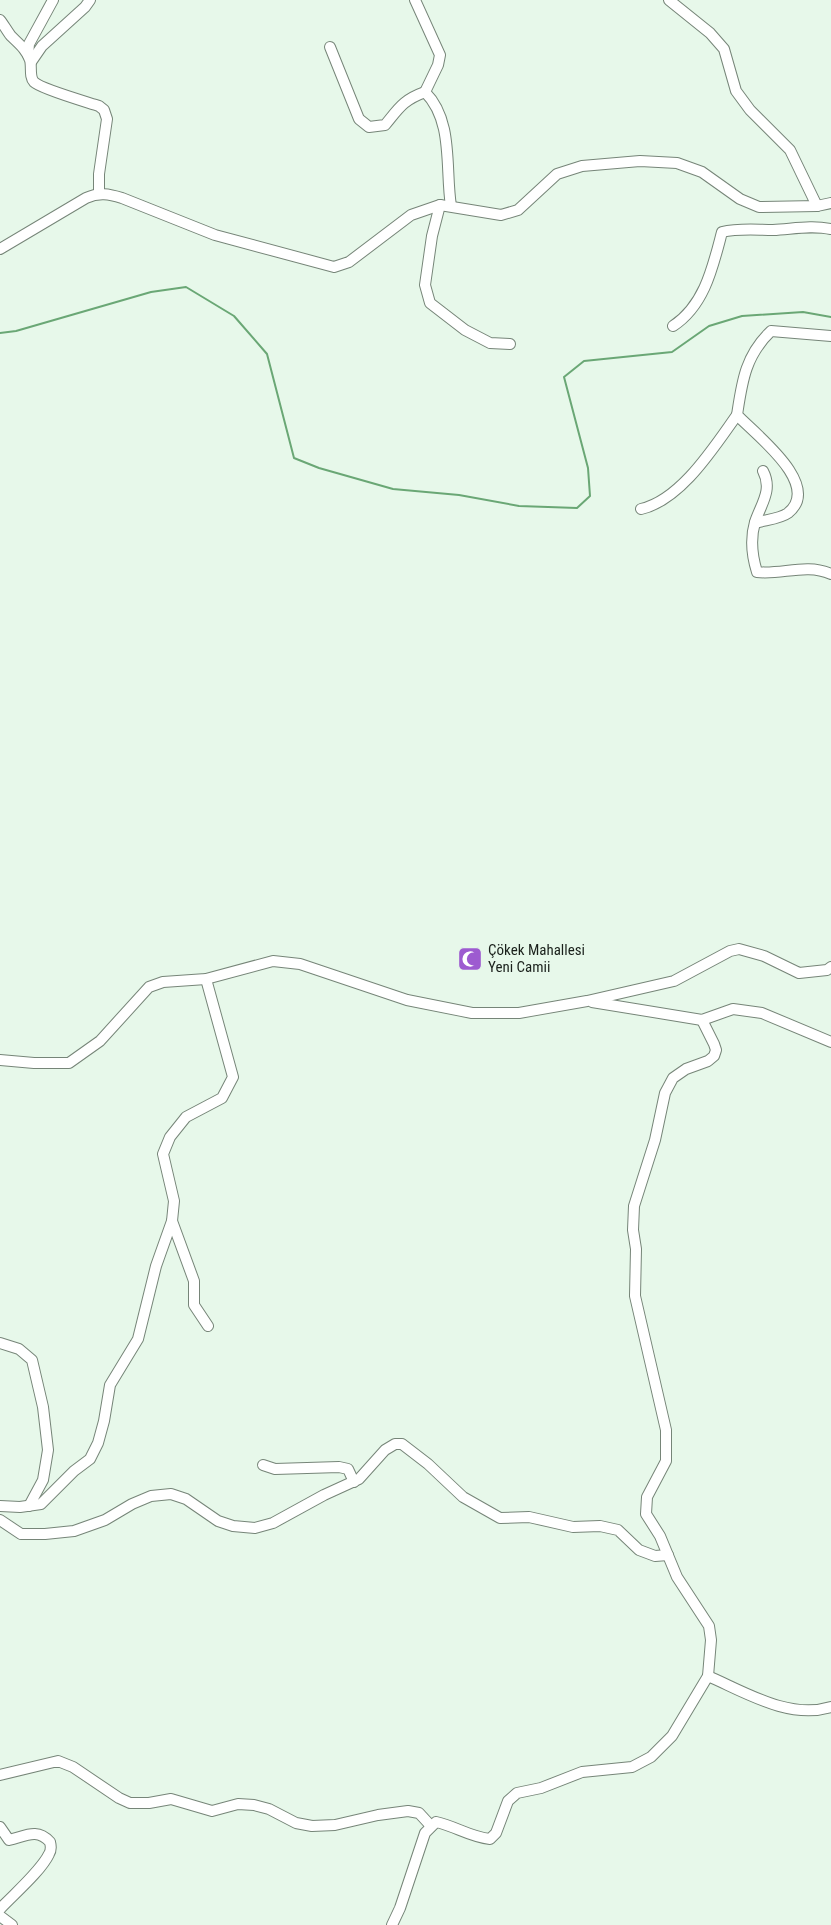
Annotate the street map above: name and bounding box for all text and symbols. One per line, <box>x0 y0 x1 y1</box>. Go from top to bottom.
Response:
place label: Çökek Mahallesi Yeni Camii <box>488 941 585 976</box>
mosque icon: Çökek Mahallesi Yeni Camii <box>457 946 483 972</box>

